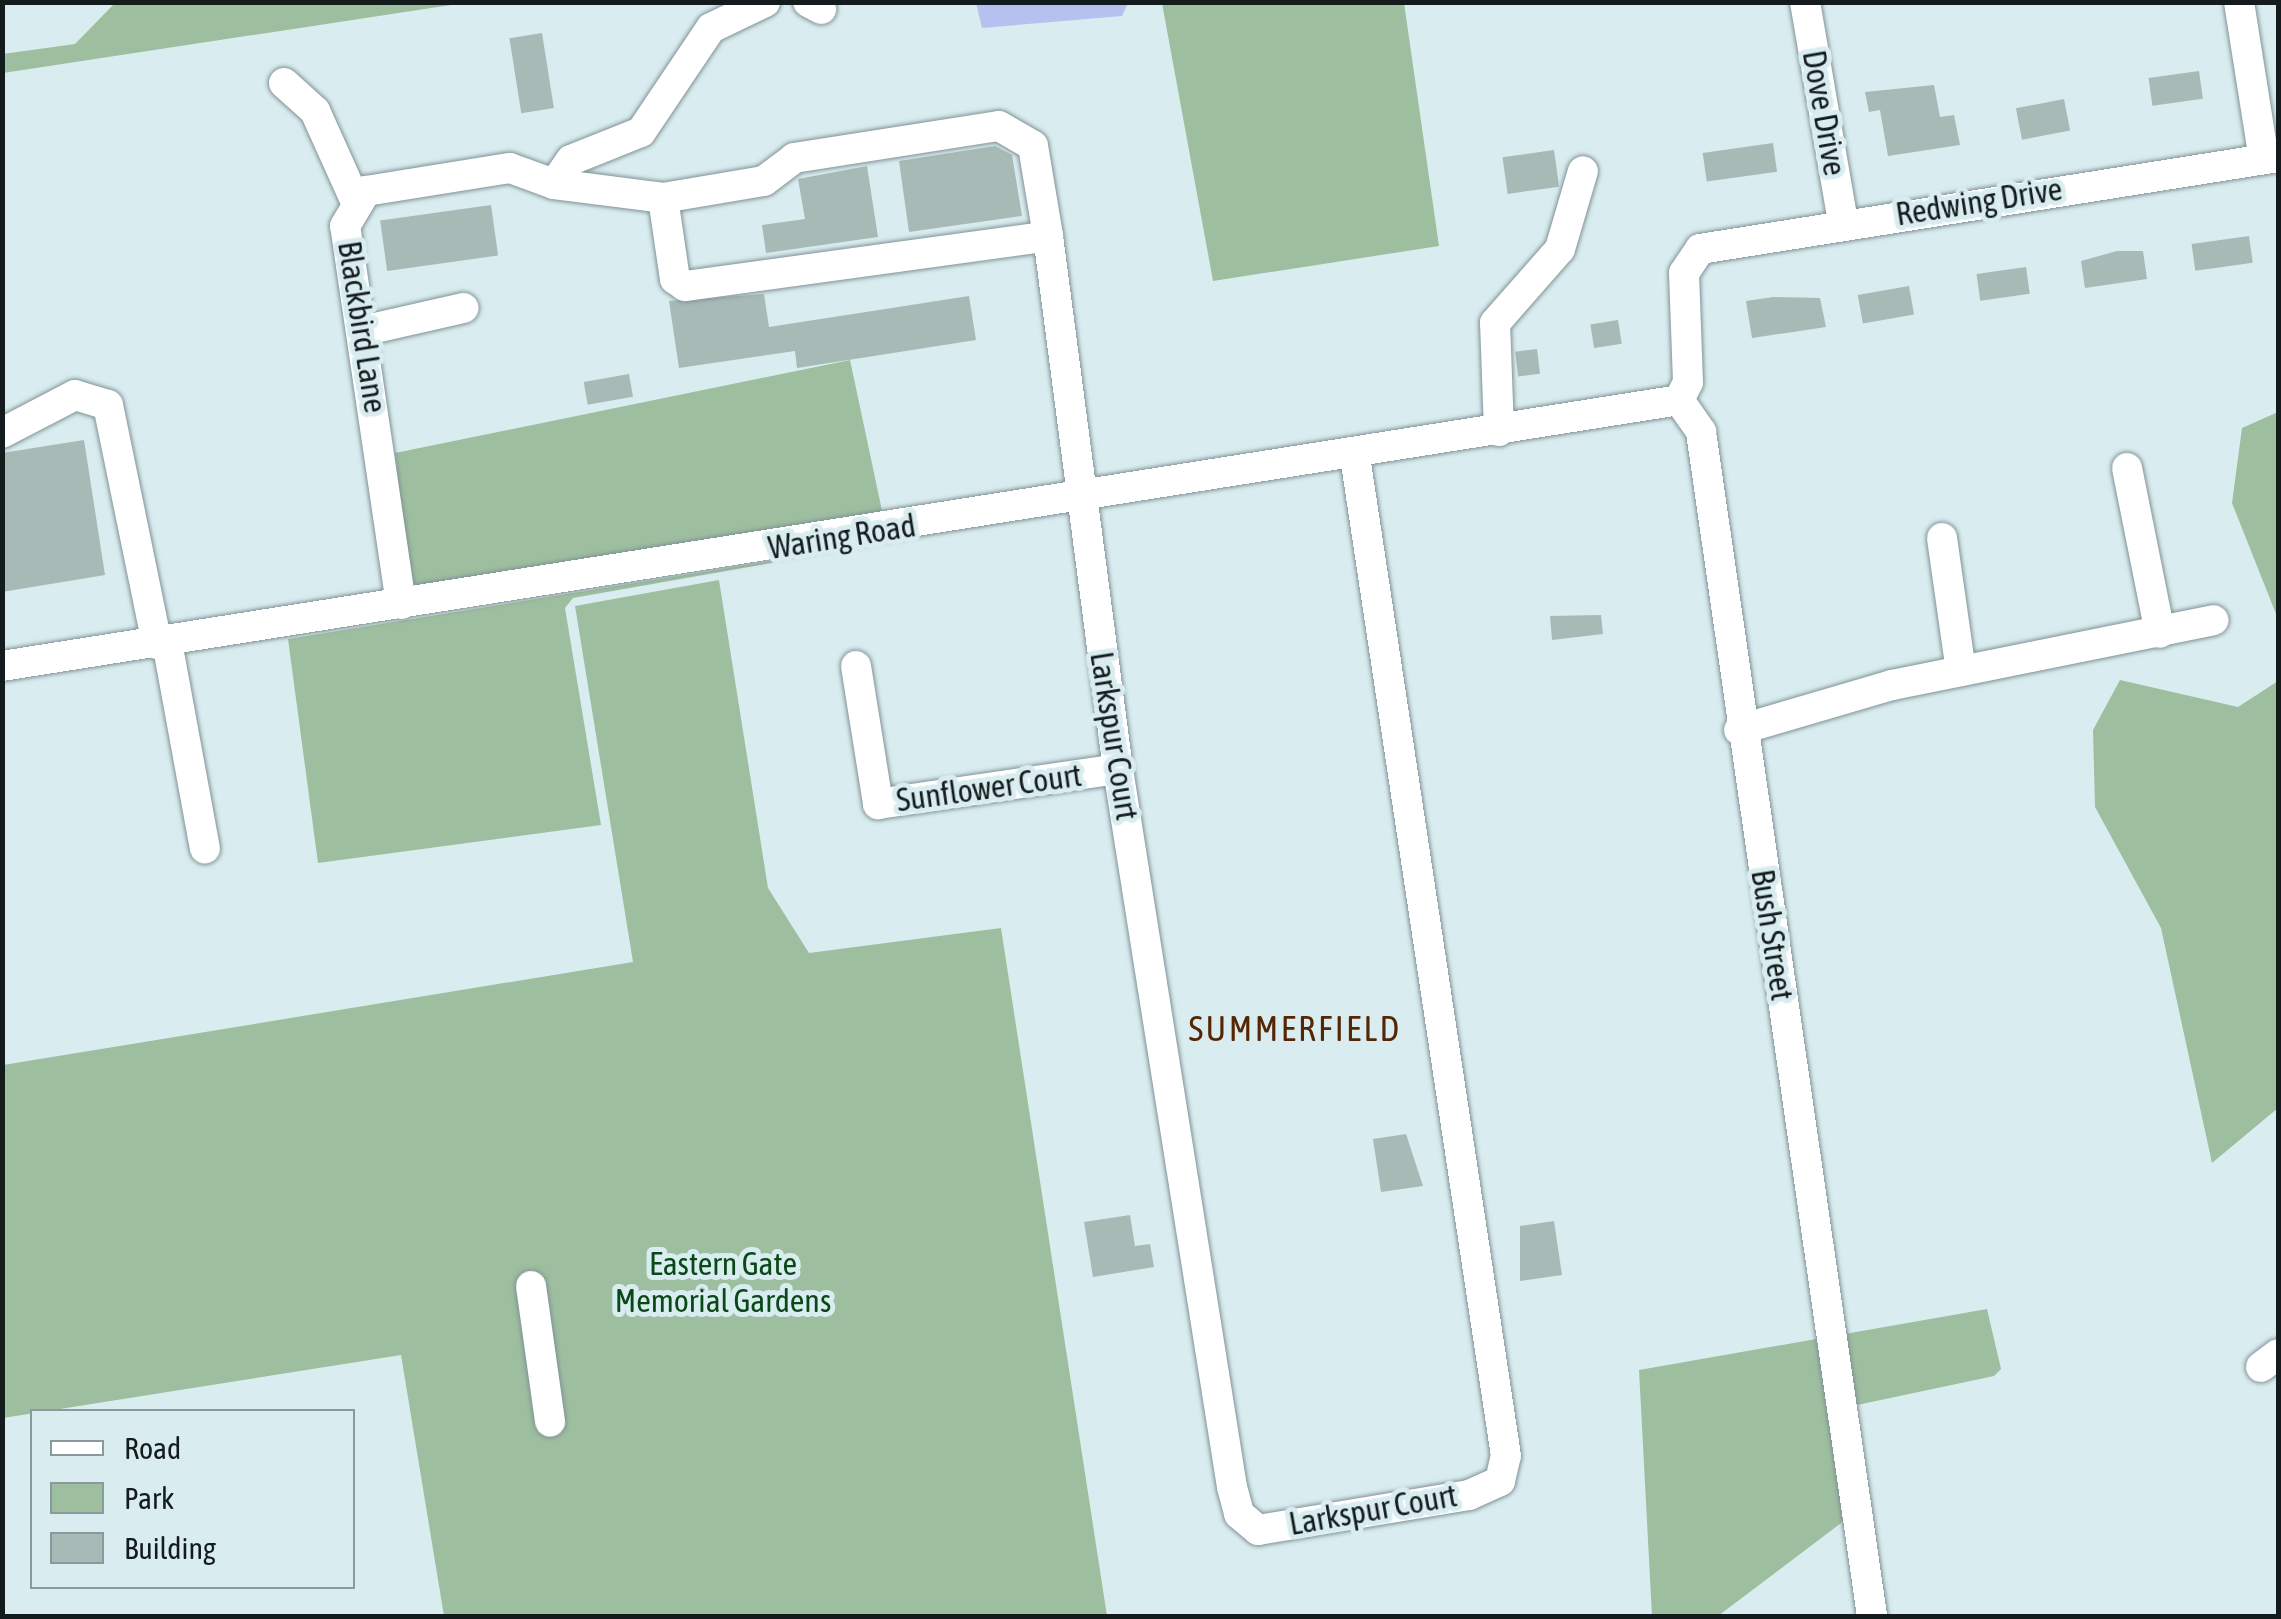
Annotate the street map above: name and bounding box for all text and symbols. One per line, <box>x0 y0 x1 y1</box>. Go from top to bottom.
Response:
street label: Dove Drive <box>1794 47 1854 179</box>
street label: Redwing Drive <box>1893 170 2065 234</box>
street label: Blackbird Lane <box>329 238 395 416</box>
street label: Waring Road <box>766 506 918 568</box>
street label: Larkspur Court <box>1082 649 1146 823</box>
street label: Sunflower Court <box>894 756 1084 820</box>
street label: Bush Street <box>1743 867 1801 1003</box>
district label: SUMMERFIELD <box>1188 1007 1402 1049</box>
park label: Eastern Gate Memorial Gardens <box>615 1246 831 1321</box>
legend <box>30 1409 355 1589</box>
text: Road <box>124 1431 181 1465</box>
street label: Larkspur Court <box>1286 1476 1460 1544</box>
text: Park <box>124 1481 174 1515</box>
text: Building <box>124 1531 216 1565</box>

